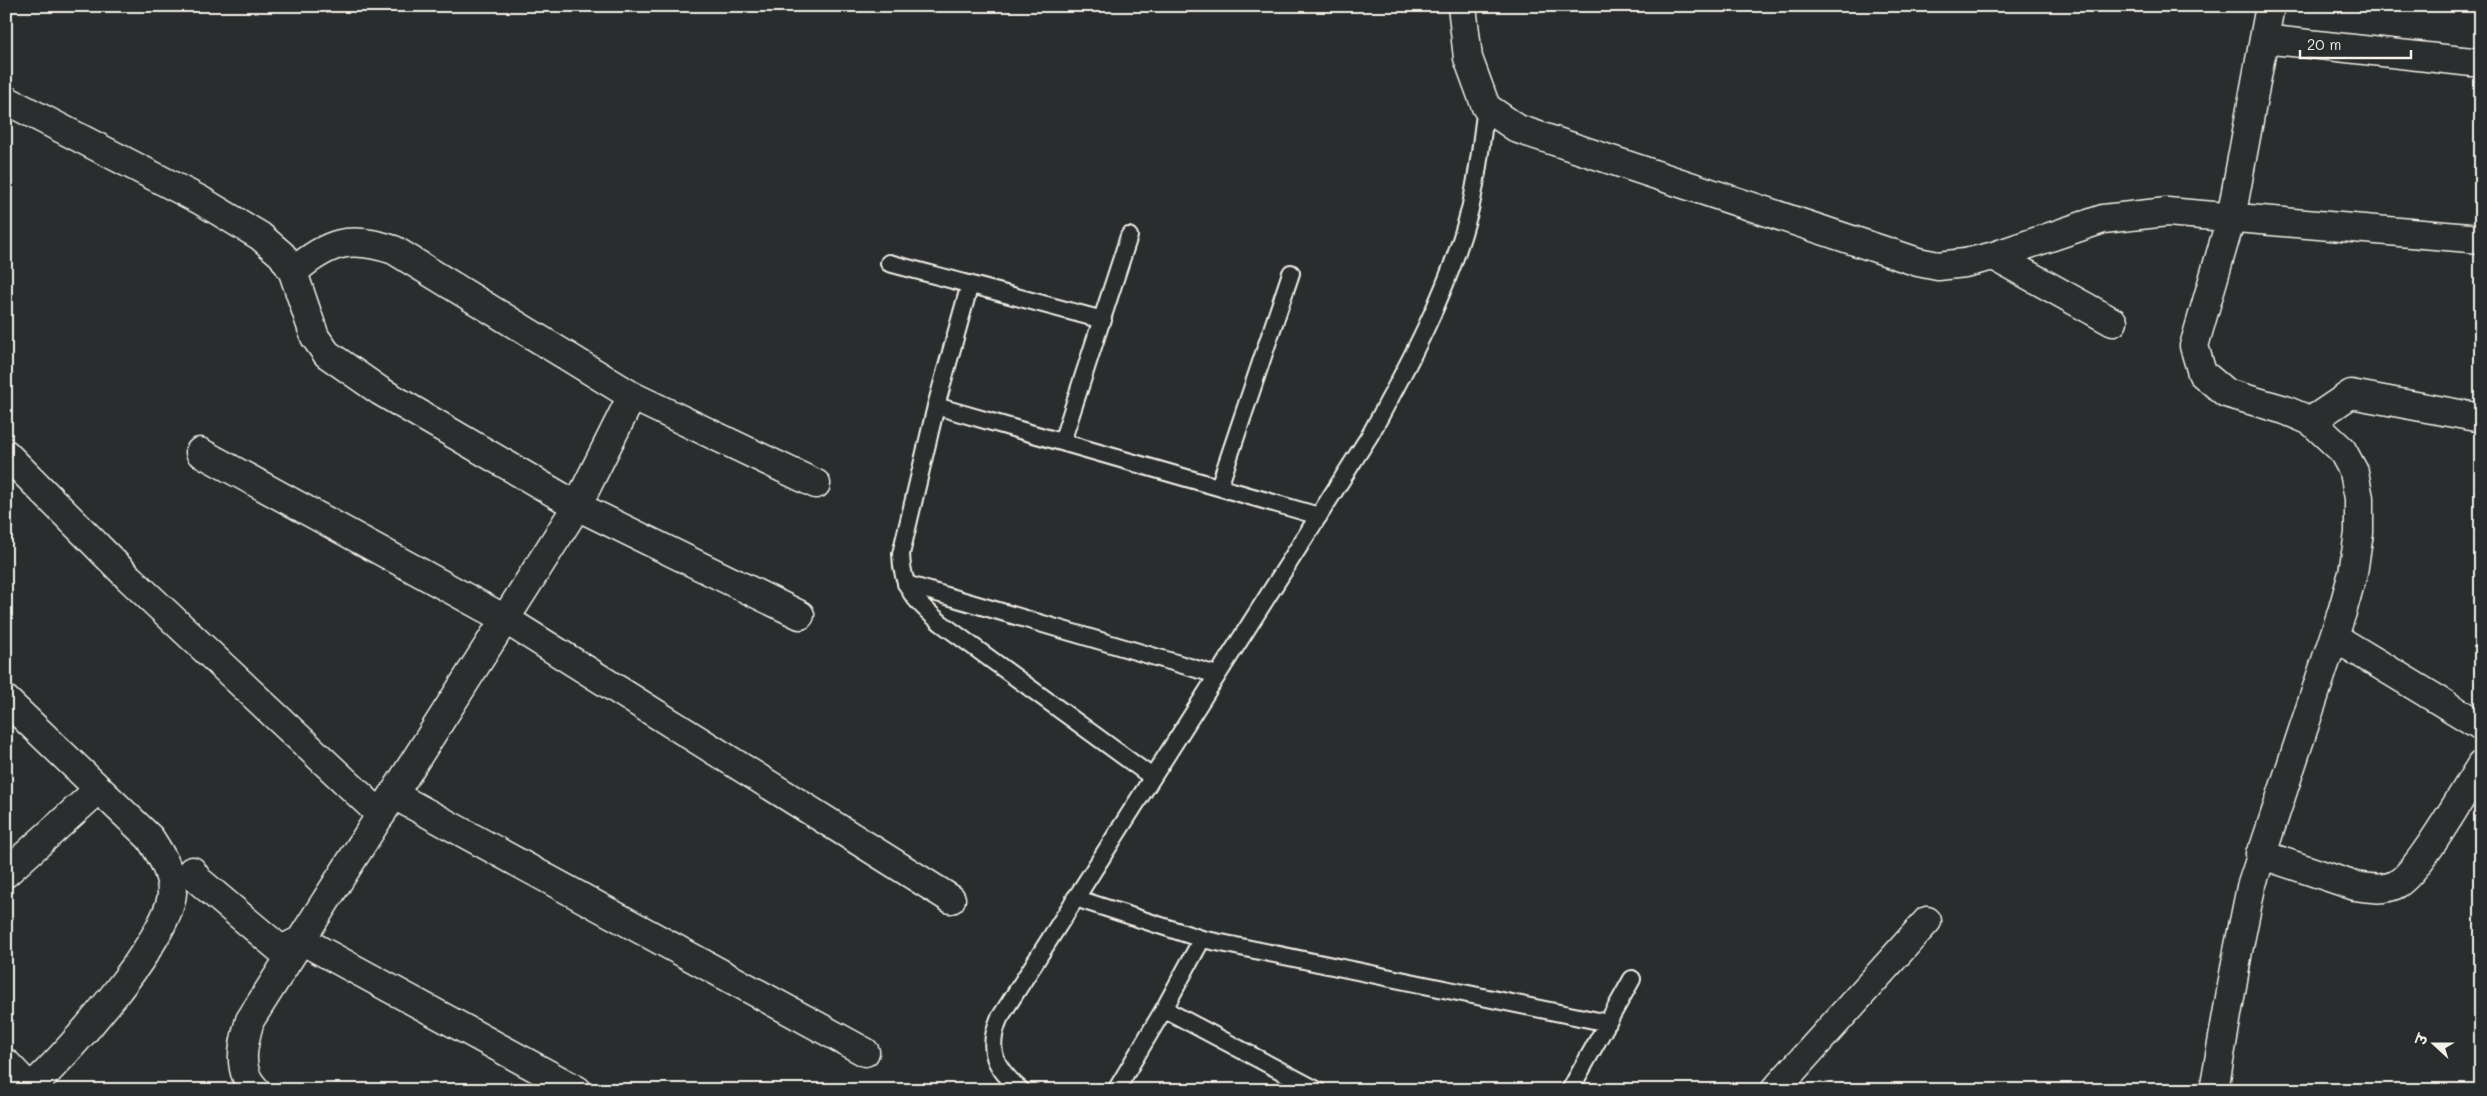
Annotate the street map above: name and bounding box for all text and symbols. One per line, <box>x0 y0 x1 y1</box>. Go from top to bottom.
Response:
scale bar <box>2300 28 2411 60</box>
text: 20 m <box>2307 34 2341 54</box>
north arrow <box>2410 1018 2460 1068</box>
text: उ <box>2410 1030 2433 1049</box>

